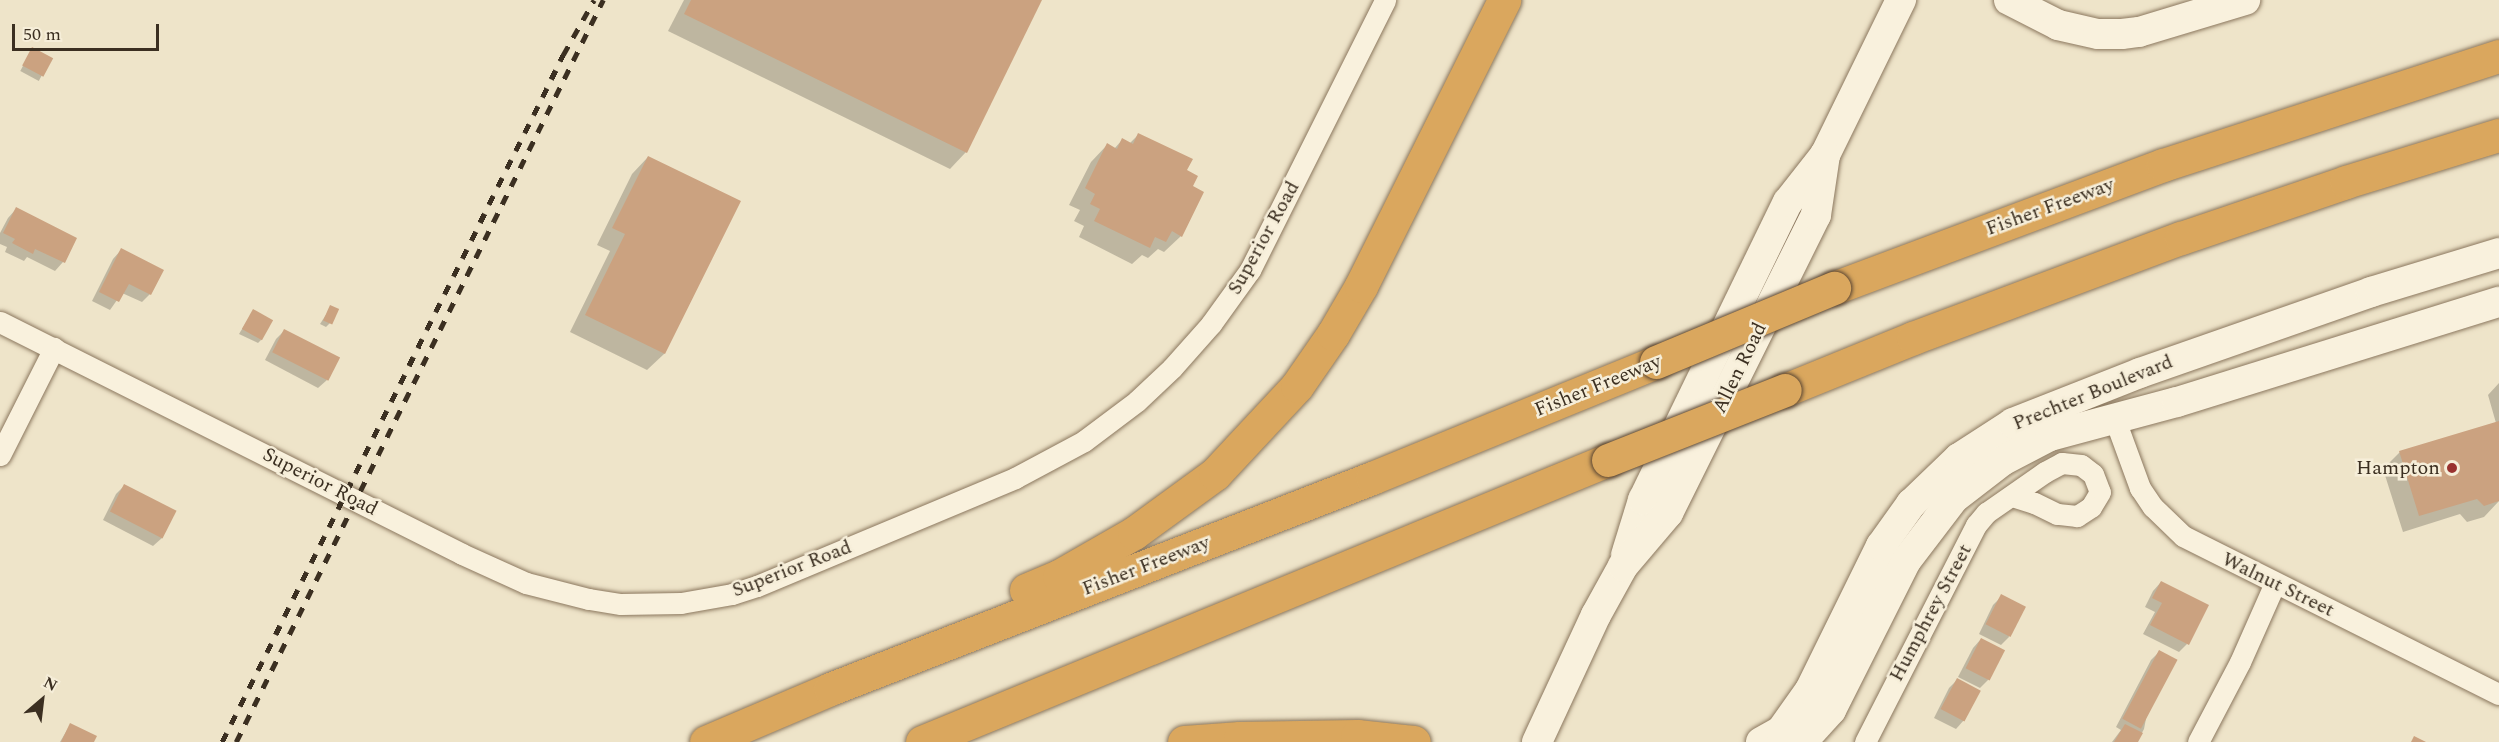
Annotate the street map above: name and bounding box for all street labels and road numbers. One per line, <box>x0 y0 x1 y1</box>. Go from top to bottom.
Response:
street label: Fisher Freeway <box>1983 173 2117 241</box>
street label: Superior Road <box>1223 177 1305 299</box>
street label: Allen Road <box>1708 319 1772 417</box>
street label: Fisher Freeway <box>1531 350 1665 422</box>
street label: Prechter Boulevard <box>2009 350 2177 436</box>
street label: Superior Road <box>258 443 382 521</box>
street label: Fisher Freeway <box>1079 531 1213 601</box>
street label: Superior Road <box>729 535 855 603</box>
street label: Humphrey Street <box>1885 540 1977 686</box>
street label: Walnut Street <box>2218 547 2338 623</box>

